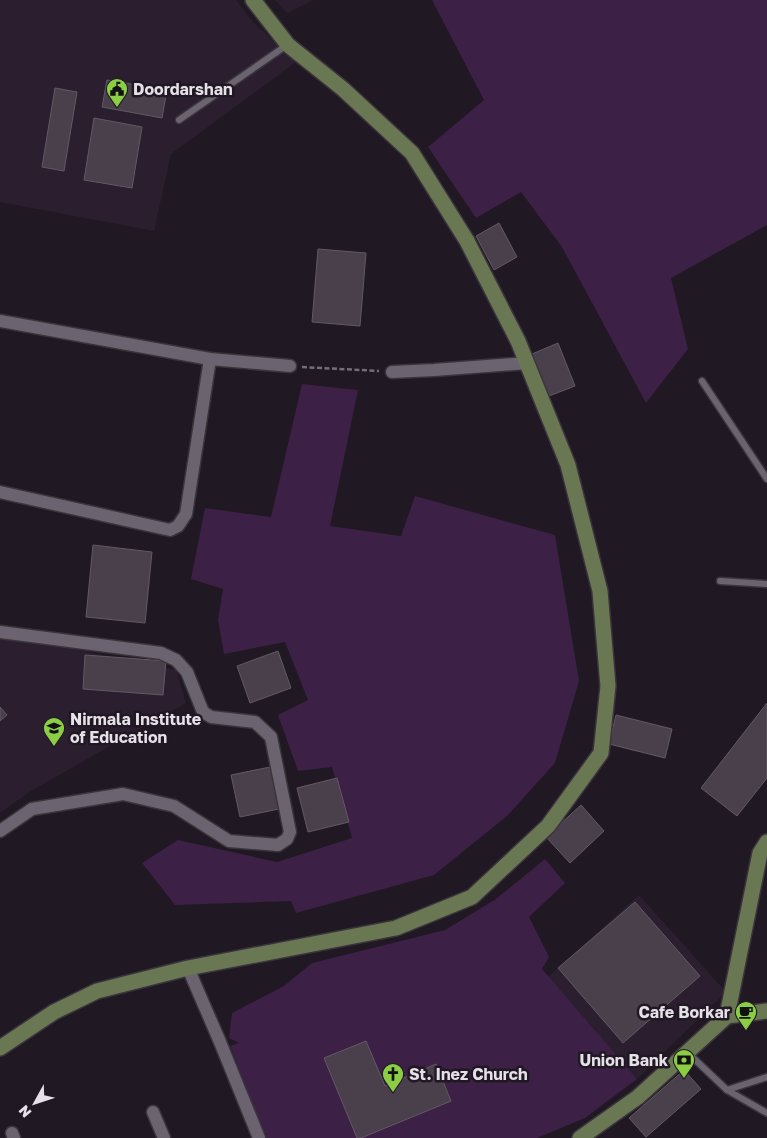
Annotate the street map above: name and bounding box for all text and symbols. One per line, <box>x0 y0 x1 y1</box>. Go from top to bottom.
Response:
public building icon: Doordarshan <box>105 77 129 108</box>
place label: Doordarshan <box>133 79 233 99</box>
place label: Nirmala Institute of Education <box>70 709 201 747</box>
school or university icon: Nirmala Institute of Education <box>42 716 66 747</box>
cafe icon: Cafe Borkar <box>734 1000 758 1031</box>
place label: Cafe Borkar <box>638 1002 730 1022</box>
bank icon: Union Bank <box>672 1048 696 1079</box>
place label: Union Bank <box>579 1050 669 1070</box>
church icon: St. Inez Church <box>381 1062 405 1093</box>
place label: St. Inez Church <box>409 1064 528 1084</box>
north arrow <box>10 1078 60 1128</box>
text: N <box>15 1102 35 1121</box>

